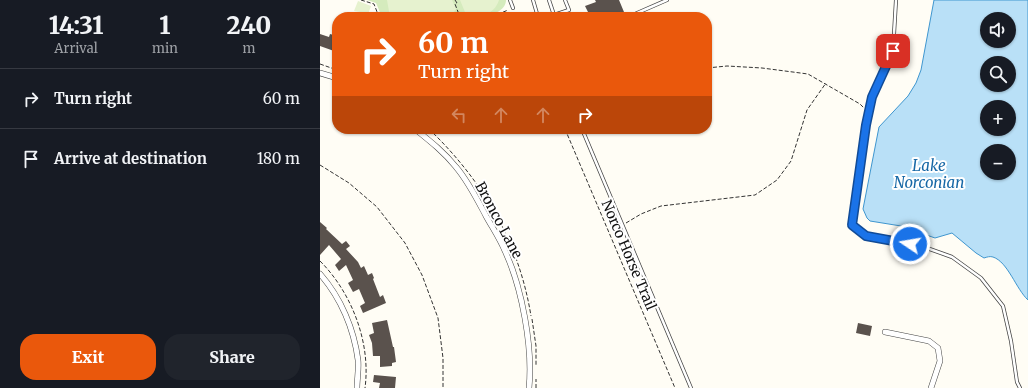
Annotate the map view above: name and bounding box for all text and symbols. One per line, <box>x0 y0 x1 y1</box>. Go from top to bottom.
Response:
text: 14:31 <box>49 10 103 41</box>
text: 1 <box>159 10 171 41</box>
text: 240 <box>226 10 271 41</box>
map controls <box>980 12 1016 180</box>
button: sound <box>980 12 1016 48</box>
text: 60 m <box>418 25 488 61</box>
icon: right <box>352 28 404 80</box>
pin <box>876 34 910 68</box>
text: Arrival <box>54 40 98 57</box>
text: min <box>152 40 178 57</box>
text: m <box>242 40 255 57</box>
icon: arrive <box>882 40 904 62</box>
button: search <box>980 56 1016 92</box>
text: Turn right <box>418 60 509 83</box>
icon: right <box>20 88 42 110</box>
text: Turn right <box>54 89 132 108</box>
text: 60 m <box>263 89 300 108</box>
button: + <box>980 100 1016 136</box>
icon: left <box>448 104 470 126</box>
icon: ahead <box>490 104 512 126</box>
icon: ahead <box>532 104 554 126</box>
icon: right <box>574 104 596 126</box>
button: − <box>980 144 1016 180</box>
icon: arrive <box>20 148 42 170</box>
text: Arrive at destination <box>54 149 207 168</box>
text: 180 m <box>257 149 300 168</box>
water label: Lake Norconian <box>894 156 964 192</box>
street label: Bronco Lane <box>471 179 527 261</box>
street label: Norco Horse Trail <box>598 197 661 314</box>
position arrow <box>889 223 931 265</box>
button: Exit <box>20 334 156 380</box>
button: Share <box>164 334 300 380</box>

